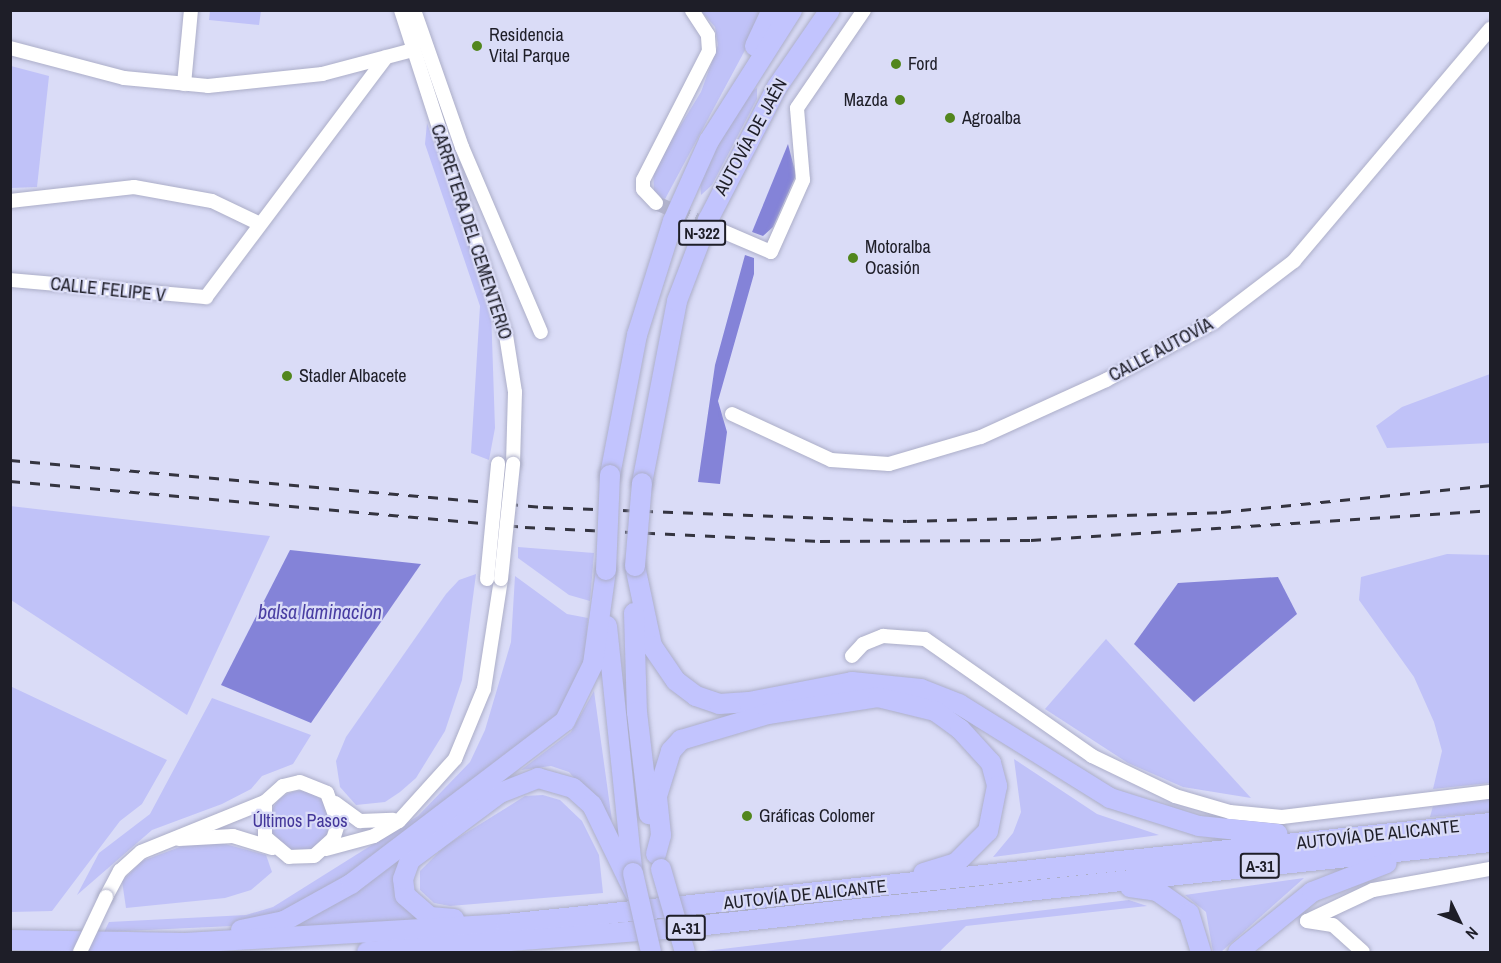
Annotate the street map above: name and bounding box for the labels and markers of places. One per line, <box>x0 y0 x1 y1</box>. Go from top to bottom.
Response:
place label: Residencia Vital Parque <box>489 25 570 68</box>
marker: Residencia Vital Parque <box>470 39 484 53</box>
place label: Ford <box>908 53 938 75</box>
marker: Ford <box>889 57 903 71</box>
place label: Mazda <box>844 89 888 111</box>
marker: Mazda <box>893 93 907 107</box>
place label: Agroalba <box>962 107 1021 129</box>
marker: Agroalba <box>943 111 957 125</box>
place label: Motoralba Ocasión <box>865 237 931 280</box>
marker: Motoralba Ocasión <box>846 251 860 265</box>
place label: Stadler Albacete <box>299 365 407 387</box>
marker: Stadler Albacete <box>280 369 294 383</box>
place label: Gráficas Colomer <box>759 805 875 827</box>
marker: Gráficas Colomer <box>740 809 754 823</box>

